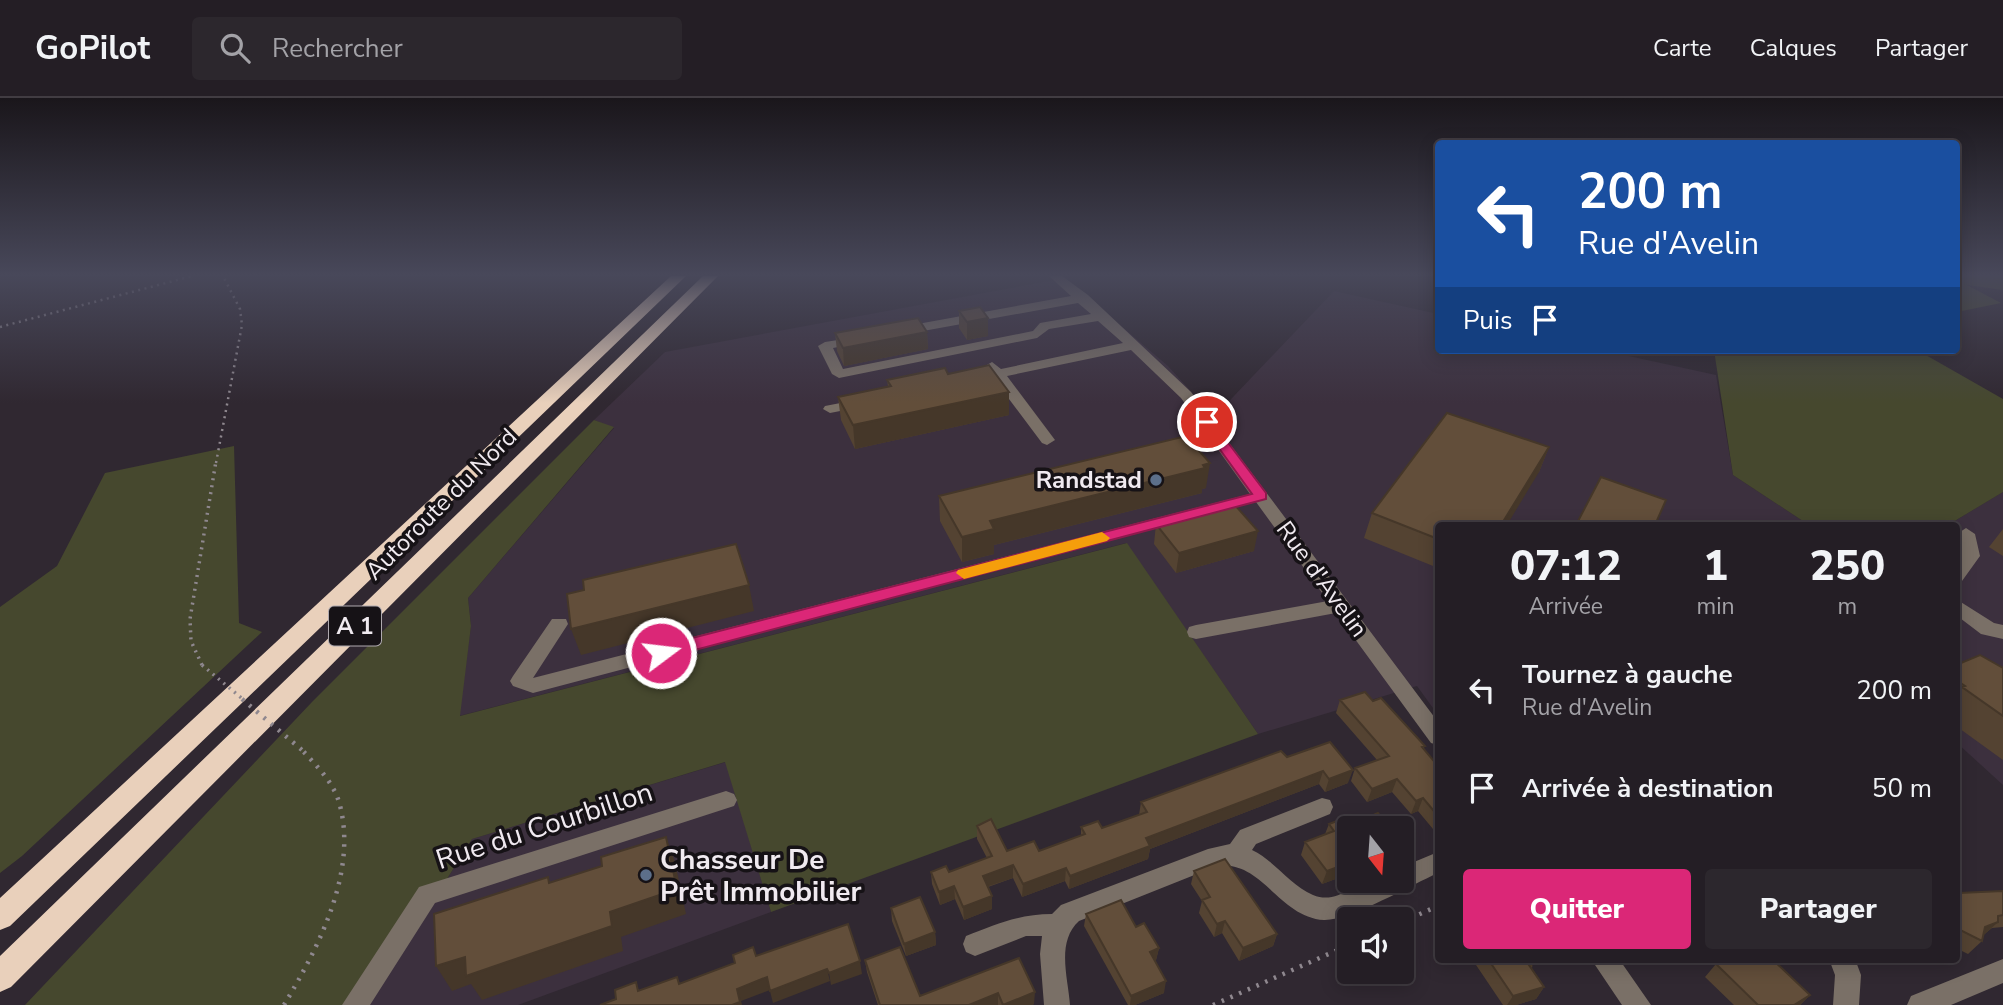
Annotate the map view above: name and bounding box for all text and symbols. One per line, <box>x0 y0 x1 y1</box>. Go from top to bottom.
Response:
search box <box>192 17 682 80</box>
text: GoPilot <box>35 26 150 71</box>
icon: search <box>216 29 254 67</box>
text: Rechercher <box>272 31 403 66</box>
text: Carte <box>1653 32 1712 64</box>
text: Calques <box>1750 32 1837 64</box>
text: Partager <box>1875 32 1968 64</box>
text: 200 m <box>1578 158 1722 225</box>
icon: left <box>1463 168 1554 259</box>
text: Rue d'Avelin <box>1578 222 1759 265</box>
icon: arrive <box>1526 301 1564 339</box>
text: Puis <box>1463 303 1512 338</box>
pin <box>1177 392 1237 452</box>
icon: arrive <box>1188 403 1226 441</box>
street label: Autoroute du Nord <box>358 421 524 587</box>
place label: Randstad <box>1036 464 1142 496</box>
marker: Randstad <box>1148 472 1164 488</box>
street label: Rue d'Avelin <box>1269 515 1375 643</box>
text: 07:12 <box>1510 538 1622 595</box>
text: 1 <box>1703 538 1728 595</box>
text: 250 <box>1810 538 1885 595</box>
text: Arrivée <box>1528 591 1603 622</box>
text: min <box>1697 591 1735 622</box>
text: m <box>1837 591 1857 622</box>
road number: A 1 <box>329 606 381 646</box>
position arrow <box>624 616 698 690</box>
text: Tournez à gauche <box>1522 657 1733 692</box>
icon: left <box>1463 671 1501 709</box>
text: 200 m <box>1856 673 1932 708</box>
text: Rue d'Avelin <box>1522 692 1652 723</box>
icon: arrive <box>1463 769 1501 807</box>
text: Arrivée à destination <box>1522 771 1773 806</box>
text: 50 m <box>1872 771 1932 806</box>
street label: Rue du Courbillon <box>431 773 657 879</box>
north arrow <box>1337 816 1414 892</box>
map controls <box>1337 816 1414 984</box>
place label: Chasseur De Prêt Immobilier <box>660 841 861 911</box>
marker: Chasseur De Prêt Immobilier <box>638 867 654 883</box>
button: Quitter <box>1463 869 1691 949</box>
button: Partager <box>1705 869 1932 949</box>
button: sound <box>1337 907 1414 984</box>

